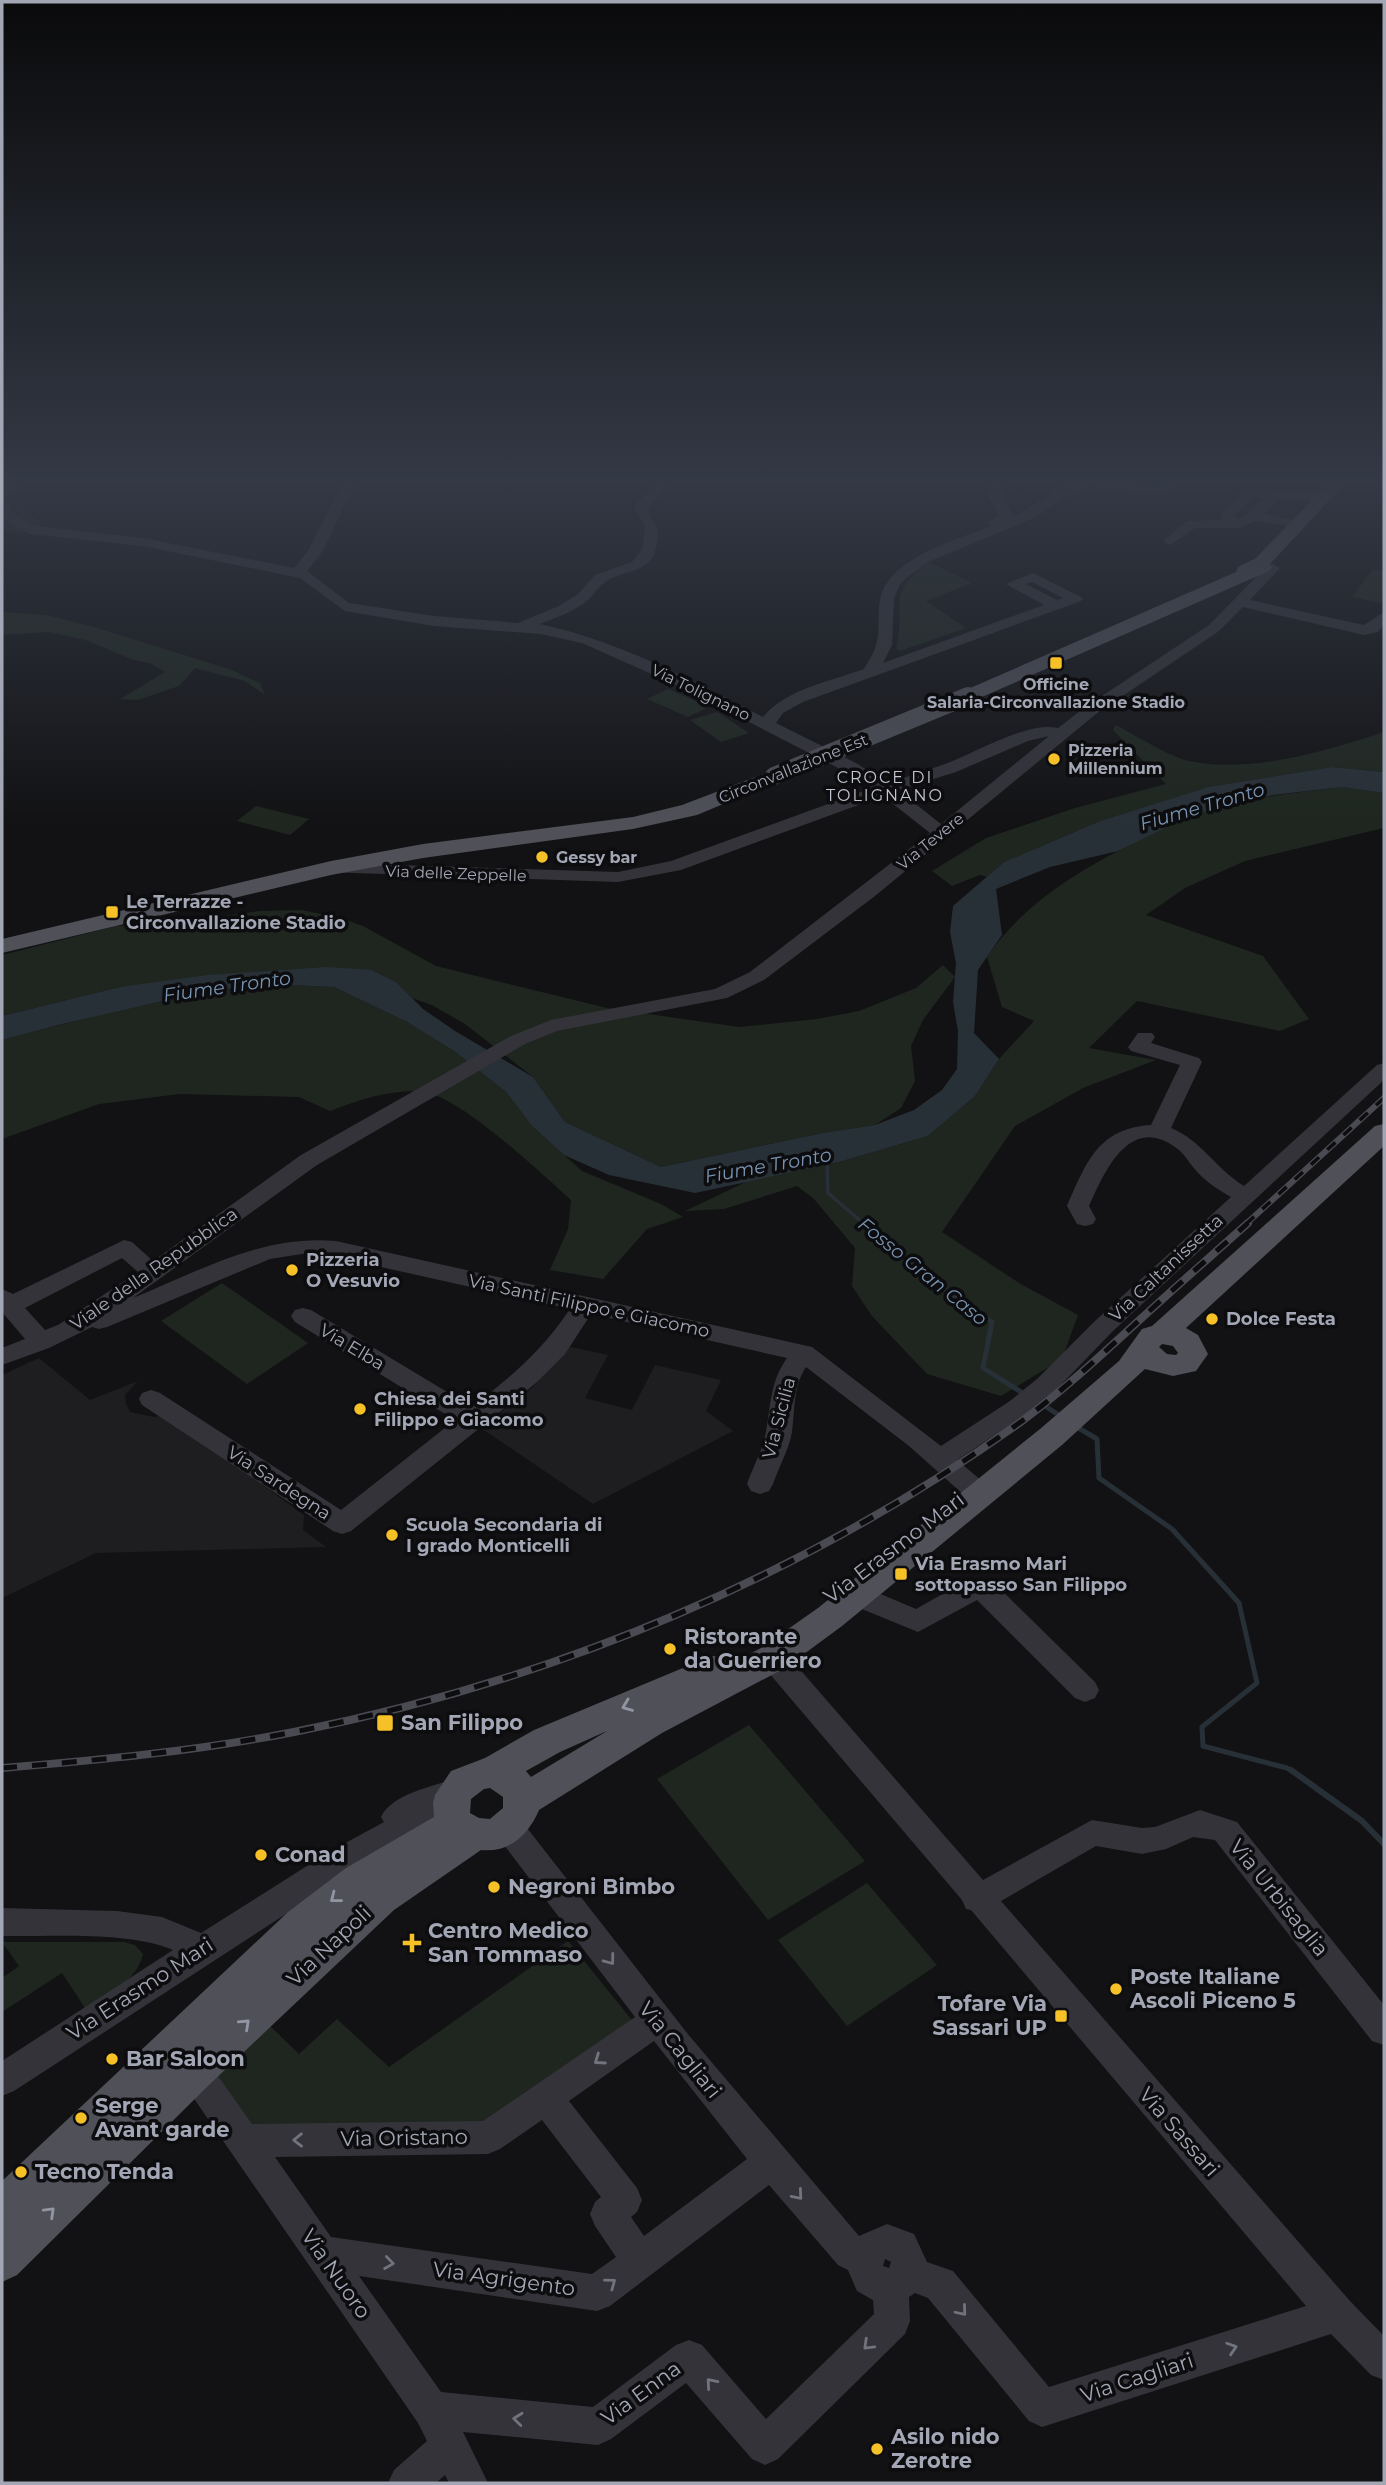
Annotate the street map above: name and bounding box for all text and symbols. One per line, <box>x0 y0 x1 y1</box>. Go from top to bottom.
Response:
marker: Officine Salaria-Circonvallazione Stadio <box>1048 655 1064 671</box>
street label: Via Tolignano <box>648 660 753 725</box>
place label: Officine Salaria-Circonvallazione Stadio <box>927 675 1185 712</box>
street label: Circonvallazione Est <box>716 730 871 807</box>
place label: Pizzeria Millennium <box>1068 741 1163 778</box>
marker: Pizzeria Millennium <box>1046 751 1062 767</box>
district label: CROCE DI TOLIGNANO <box>826 768 944 805</box>
water label: Fiume Tronto <box>1137 778 1267 835</box>
street label: Via Tevere <box>893 809 968 874</box>
place label: Gessy bar <box>556 848 637 867</box>
marker: Gessy bar <box>534 849 550 865</box>
street label: Via delle Zeppelle <box>385 862 527 885</box>
place label: Le Terrazze - Circonvallazione Stadio <box>126 891 346 934</box>
marker: Le Terrazze - Circonvallazione Stadio <box>104 904 120 920</box>
water label: Fiume Tronto <box>162 966 292 1007</box>
water label: Fiume Tronto <box>703 1143 833 1188</box>
street label: Viale della Repubblica <box>66 1203 242 1335</box>
street label: Via Caltanissetta <box>1104 1209 1228 1327</box>
water label: Fosso Gran Caso <box>854 1212 992 1330</box>
place label: Pizzeria O Vesuvio <box>306 1249 400 1292</box>
marker: Pizzeria O Vesuvio <box>284 1262 300 1278</box>
street label: Via Santi Filippo e Giacomo <box>466 1270 712 1342</box>
place label: Dolce Festa <box>1226 1308 1336 1330</box>
marker: Dolce Festa <box>1204 1311 1220 1327</box>
street label: Via Elba <box>315 1319 389 1375</box>
street label: Via Sicilia <box>758 1375 800 1461</box>
place label: Chiesa dei Santi Filippo e Giacomo <box>374 1388 544 1431</box>
marker: Chiesa dei Santi Filippo e Giacomo <box>352 1401 368 1417</box>
street label: Via Sardegna <box>223 1441 335 1525</box>
street label: Via Erasmo Mari <box>819 1487 969 1609</box>
place label: Scuola Secondaria di I grado Monticelli <box>406 1514 602 1557</box>
marker: Scuola Secondaria di I grado Monticelli <box>384 1527 400 1543</box>
place label: Via Erasmo Mari sottopasso San Filippo <box>914 1553 1127 1596</box>
marker: Via Erasmo Mari sottopasso San Filippo <box>893 1566 909 1582</box>
place label: Ristorante da Guerriero <box>684 1624 822 1673</box>
marker: Ristorante da Guerriero <box>662 1641 678 1657</box>
one-way arrow <box>622 1697 634 1711</box>
place label: San Filippo <box>401 1710 523 1735</box>
marker: San Filippo <box>375 1713 395 1733</box>
street label: Via Urbisaglia <box>1225 1834 1334 1961</box>
place label: Conad <box>275 1842 346 1867</box>
marker: Conad <box>253 1847 269 1863</box>
place label: Negroni Bimbo <box>508 1874 675 1899</box>
marker: Negroni Bimbo <box>486 1879 502 1895</box>
one-way arrow <box>331 1890 343 1903</box>
street label: Via Napoli <box>281 1900 376 1991</box>
place label: Centro Medico San Tommaso <box>428 1918 589 1967</box>
street label: Via Erasmo Mari <box>62 1932 218 2045</box>
marker: Centro Medico San Tommaso <box>402 1933 422 1953</box>
one-way arrow <box>601 1953 614 1965</box>
place label: Poste Italiane Ascoli Piceno 5 <box>1129 1964 1296 2013</box>
marker: Poste Italiane Ascoli Piceno 5 <box>1108 1981 1124 1997</box>
place label: Tofare Via Sassari UP <box>932 1991 1047 2040</box>
street label: Via Cagliari <box>634 1996 727 2103</box>
marker: Tofare Via Sassari UP <box>1053 2008 1069 2024</box>
one-way arrow <box>237 2020 250 2032</box>
place label: Bar Saloon <box>126 2046 245 2071</box>
marker: Bar Saloon <box>104 2051 120 2067</box>
one-way arrow <box>594 2052 607 2064</box>
street label: Via Sassari <box>1134 2082 1225 2181</box>
place label: Serge Avant garde <box>94 2093 229 2142</box>
marker: Serge Avant garde <box>73 2110 89 2126</box>
street label: Via Oristano <box>340 2124 468 2151</box>
one-way arrow <box>292 2132 303 2148</box>
place label: Tecno Tenda <box>35 2159 174 2184</box>
marker: Tecno Tenda <box>13 2164 29 2180</box>
one-way arrow <box>790 2187 802 2200</box>
one-way arrow <box>42 2207 55 2220</box>
street label: Via Nuoro <box>296 2224 376 2323</box>
one-way arrow <box>383 2255 394 2270</box>
street label: Via Agrigento <box>431 2256 577 2301</box>
one-way arrow <box>603 2279 615 2291</box>
one-way arrow <box>954 2302 966 2315</box>
one-way arrow <box>864 2336 877 2349</box>
one-way arrow <box>1225 2342 1238 2356</box>
street label: Via Cagliari <box>1077 2348 1196 2407</box>
street label: Via Enna <box>596 2355 686 2430</box>
one-way arrow <box>707 2378 719 2391</box>
one-way arrow <box>512 2412 523 2427</box>
place label: Asilo nido Zerotre <box>890 2424 1000 2473</box>
marker: Asilo nido Zerotre <box>869 2441 885 2457</box>

